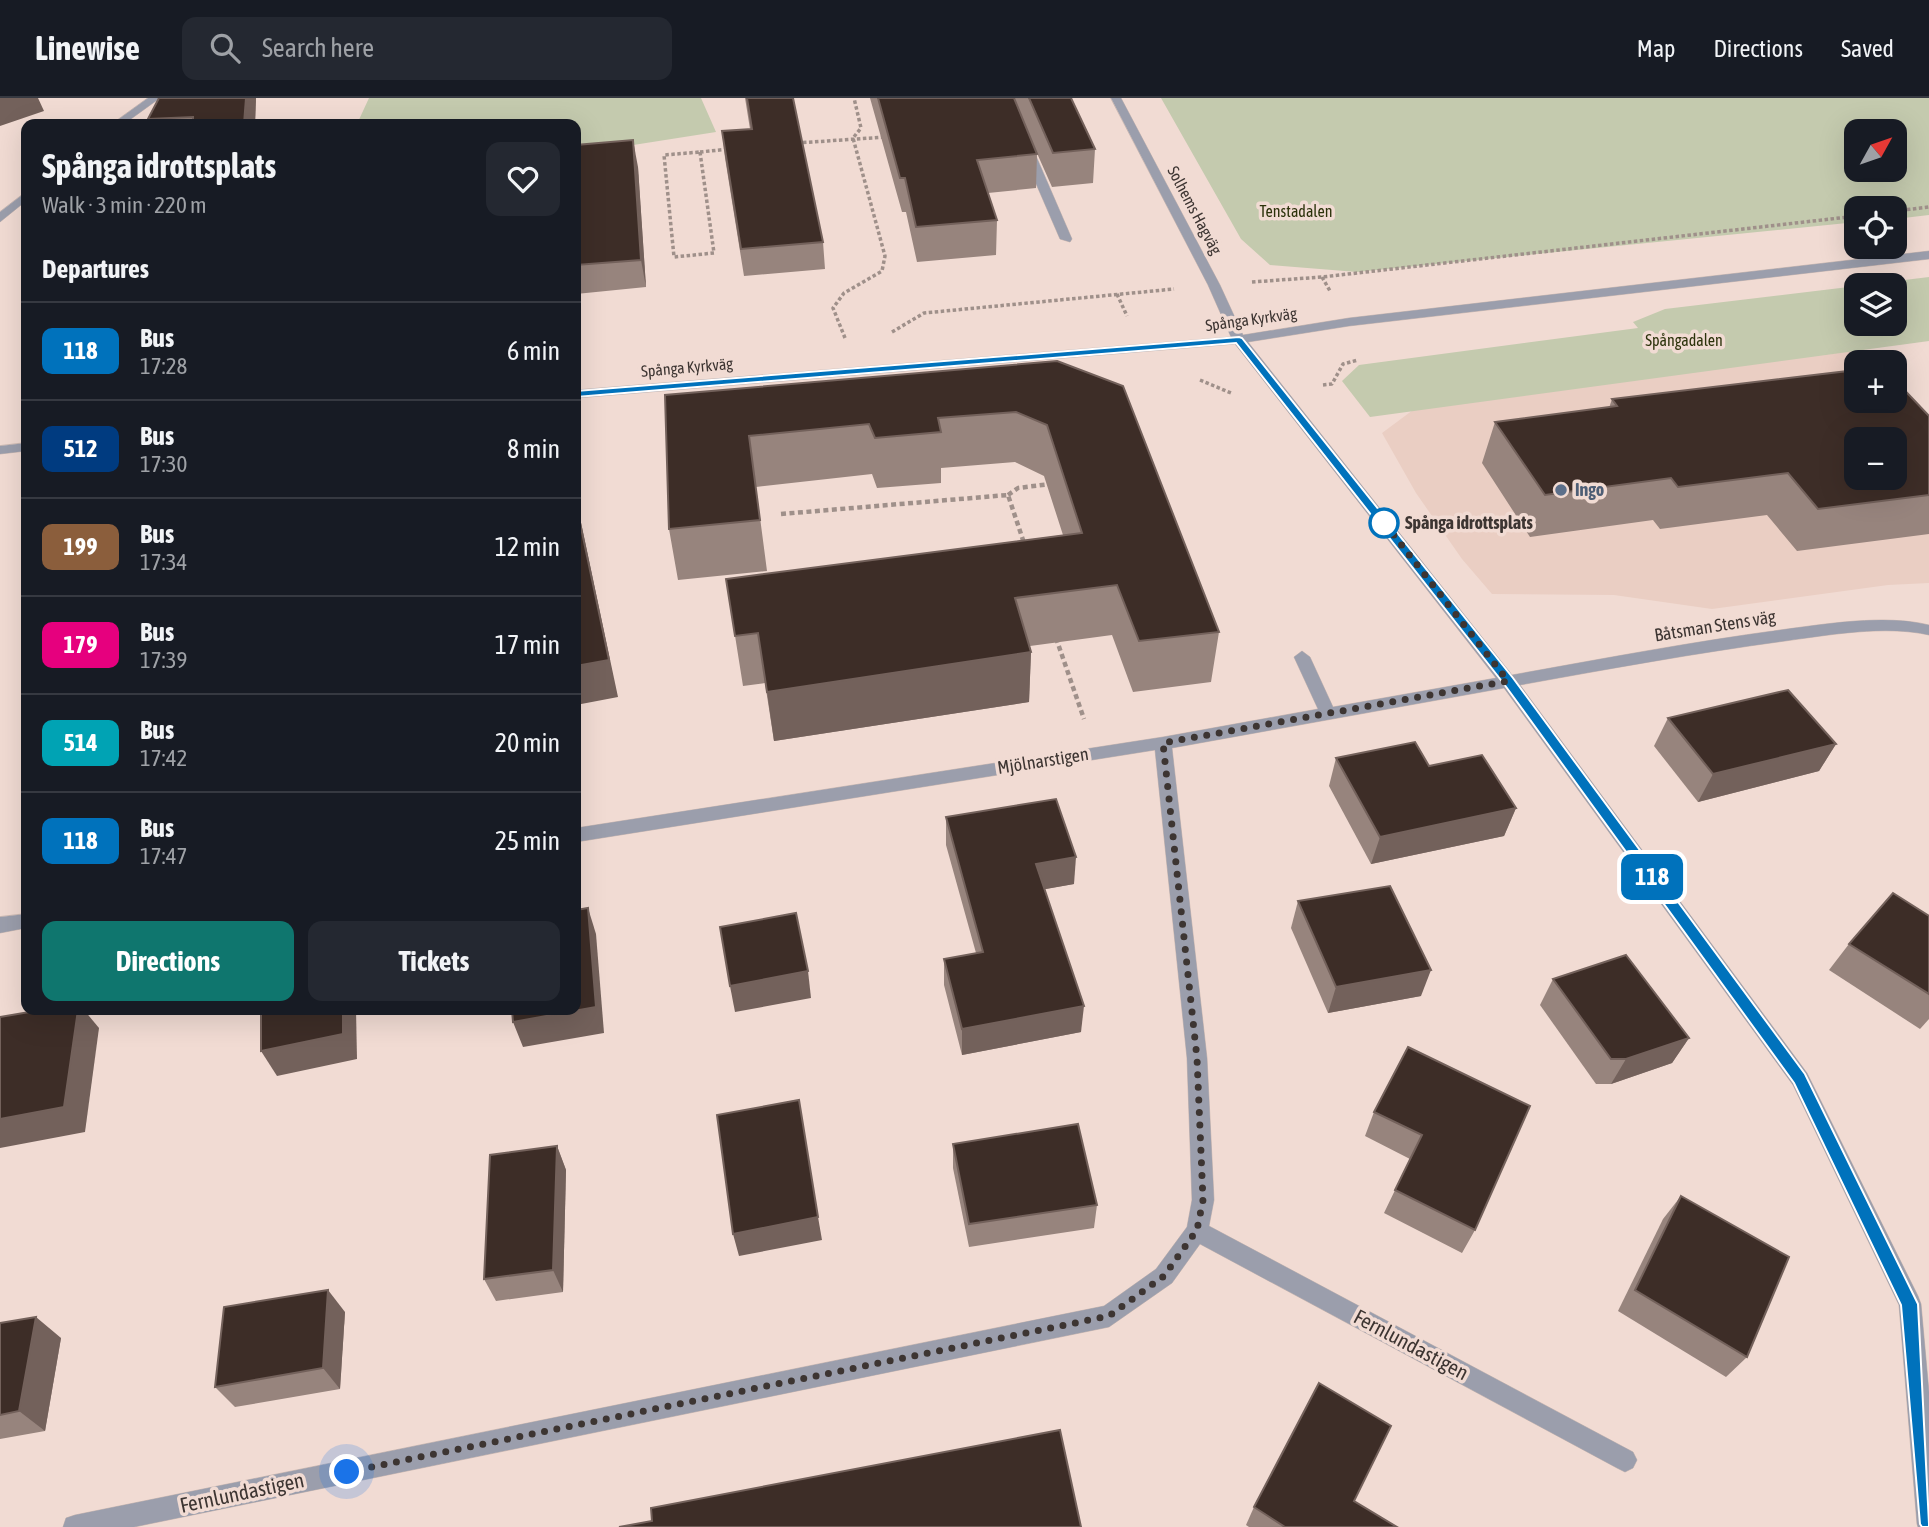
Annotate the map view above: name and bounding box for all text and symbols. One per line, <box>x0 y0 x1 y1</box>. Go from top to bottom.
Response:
search box <box>182 17 672 80</box>
text: Linewise <box>35 29 140 67</box>
icon: search <box>206 29 244 67</box>
text: Search here <box>262 33 374 63</box>
text: Map <box>1637 35 1675 62</box>
text: Directions <box>1713 35 1803 62</box>
text: Saved <box>1841 35 1894 62</box>
north arrow <box>1844 119 1908 182</box>
map controls <box>1844 119 1907 490</box>
button: heart <box>486 142 560 216</box>
text: Spånga idrottsplats <box>42 147 276 185</box>
street label: Solhems Hagväg <box>1163 163 1226 258</box>
text: Walk · 3 min · 220 m <box>42 192 206 218</box>
button: locate <box>1844 196 1907 259</box>
park label: Tenstadalen <box>1260 202 1332 220</box>
text: Departures <box>42 254 149 284</box>
button: layers <box>1844 273 1907 336</box>
street label: Spånga Kyrkväg <box>1204 304 1298 335</box>
text: Bus <box>140 323 174 353</box>
park label: Spångadalen <box>1645 331 1723 350</box>
text: 6 min <box>507 336 560 366</box>
text: 118 <box>64 337 97 364</box>
button: + <box>1844 350 1907 413</box>
text: 17:28 <box>140 353 187 379</box>
street label: Spånga Kyrkväg <box>640 354 734 381</box>
text: Bus <box>140 421 174 451</box>
button: − <box>1844 427 1907 490</box>
text: 8 min <box>507 434 560 464</box>
text: 512 <box>64 435 97 462</box>
text: 17:30 <box>140 451 187 477</box>
place label: Ingo <box>1575 479 1604 500</box>
marker: Ingo <box>1553 482 1569 498</box>
marker: Spånga idrottsplats <box>1369 508 1399 538</box>
place label: Spånga idrottsplats <box>1405 512 1533 533</box>
text: Bus <box>140 519 174 549</box>
text: 12 min <box>495 532 560 562</box>
text: 199 <box>64 533 97 560</box>
text: 17:34 <box>140 549 187 575</box>
street label: Båtsman Stens väg <box>1653 606 1777 645</box>
text: Bus <box>140 617 174 647</box>
text: 17 min <box>495 630 560 660</box>
text: 179 <box>64 631 97 658</box>
text: 17:39 <box>140 647 187 673</box>
text: Bus <box>140 715 174 745</box>
text: 20 min <box>495 728 560 758</box>
text: 514 <box>64 729 97 756</box>
street label: Mjölnarstigen <box>996 743 1090 778</box>
text: 17:42 <box>140 745 187 771</box>
text: Bus <box>140 813 174 843</box>
text: 25 min <box>495 826 560 856</box>
text: 118 <box>64 827 97 854</box>
text: 17:47 <box>140 843 187 869</box>
line badge: 118 <box>1612 854 1692 900</box>
text: 118 <box>1635 863 1669 890</box>
button: Directions <box>42 921 294 1001</box>
button: Tickets <box>308 921 560 1001</box>
street label: Fernlundastigen <box>1350 1304 1473 1384</box>
your location <box>329 1454 364 1489</box>
street label: Fernlundastigen <box>178 1467 306 1517</box>

